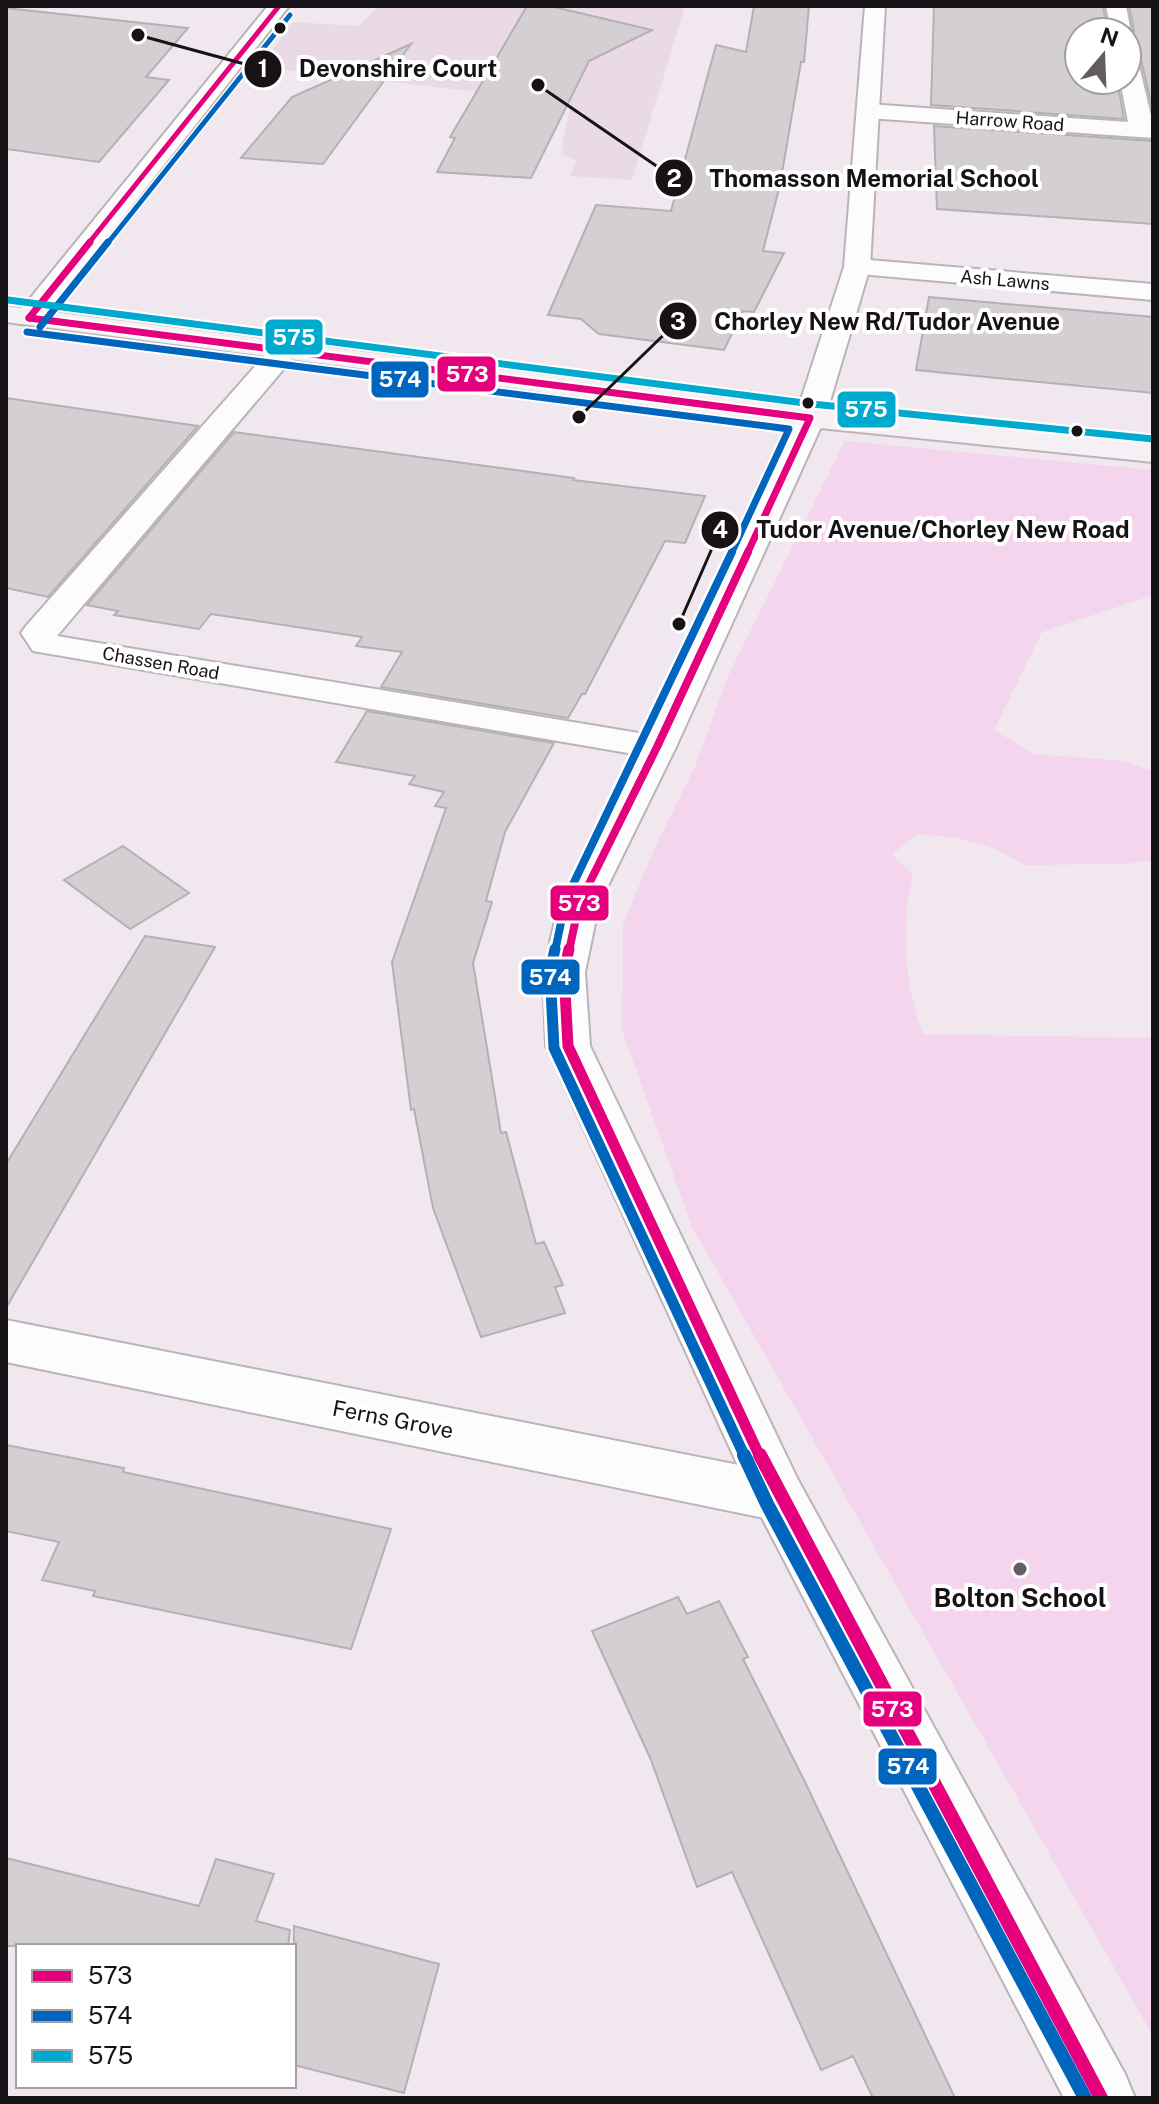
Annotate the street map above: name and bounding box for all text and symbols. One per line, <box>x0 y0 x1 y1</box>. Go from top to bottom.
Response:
north arrow <box>1063 16 1143 96</box>
unlabelled marker <box>272 20 288 36</box>
text: N <box>1097 22 1122 52</box>
callout: Devonshire Court <box>243 45 514 93</box>
text: 1 <box>258 54 268 82</box>
text: Devonshire Court <box>299 54 497 82</box>
street label: Harrow Road <box>955 107 1065 135</box>
callout: Thomasson Memorial School <box>654 154 1055 202</box>
text: 2 <box>666 164 682 192</box>
text: Thomasson Memorial School <box>709 164 1039 192</box>
street label: Ash Lawns <box>959 266 1051 294</box>
callout: Chorley New Rd/Tudor Avenue <box>658 297 1076 345</box>
text: 3 <box>670 307 686 335</box>
text: Chorley New Rd/Tudor Avenue <box>714 307 1060 335</box>
line badge: 575 <box>264 318 324 356</box>
text: 575 <box>272 324 316 350</box>
line badge: 573 <box>436 355 497 393</box>
line badge: 574 <box>370 360 430 399</box>
text: 573 <box>445 361 489 387</box>
text: 574 <box>379 366 421 392</box>
line badge: 575 <box>836 390 897 429</box>
unlabelled marker <box>800 395 816 411</box>
text: 575 <box>844 396 888 422</box>
unlabelled marker <box>1069 423 1085 439</box>
callout: Tudor Avenue/Chorley New Road <box>700 506 1146 554</box>
text: 4 <box>712 515 728 543</box>
text: Tudor Avenue/Chorley New Road <box>756 515 1130 543</box>
street label: Chassen Road <box>101 642 221 684</box>
line badge: 573 <box>549 884 610 922</box>
text: 573 <box>557 890 601 916</box>
line badge: 574 <box>520 958 581 996</box>
text: 574 <box>529 964 571 990</box>
street label: Ferns Grove <box>330 1395 456 1443</box>
marker: Bolton School <box>1011 1560 1029 1578</box>
place label: Bolton School <box>933 1582 1107 1613</box>
line badge: 573 <box>862 1690 923 1728</box>
text: 573 <box>870 1696 914 1722</box>
line badge: 574 <box>877 1747 938 1786</box>
text: 574 <box>887 1753 929 1779</box>
legend <box>16 1944 296 2088</box>
text: 573 <box>88 1961 132 1989</box>
text: 574 <box>88 2001 132 2029</box>
text: 575 <box>88 2041 133 2069</box>

